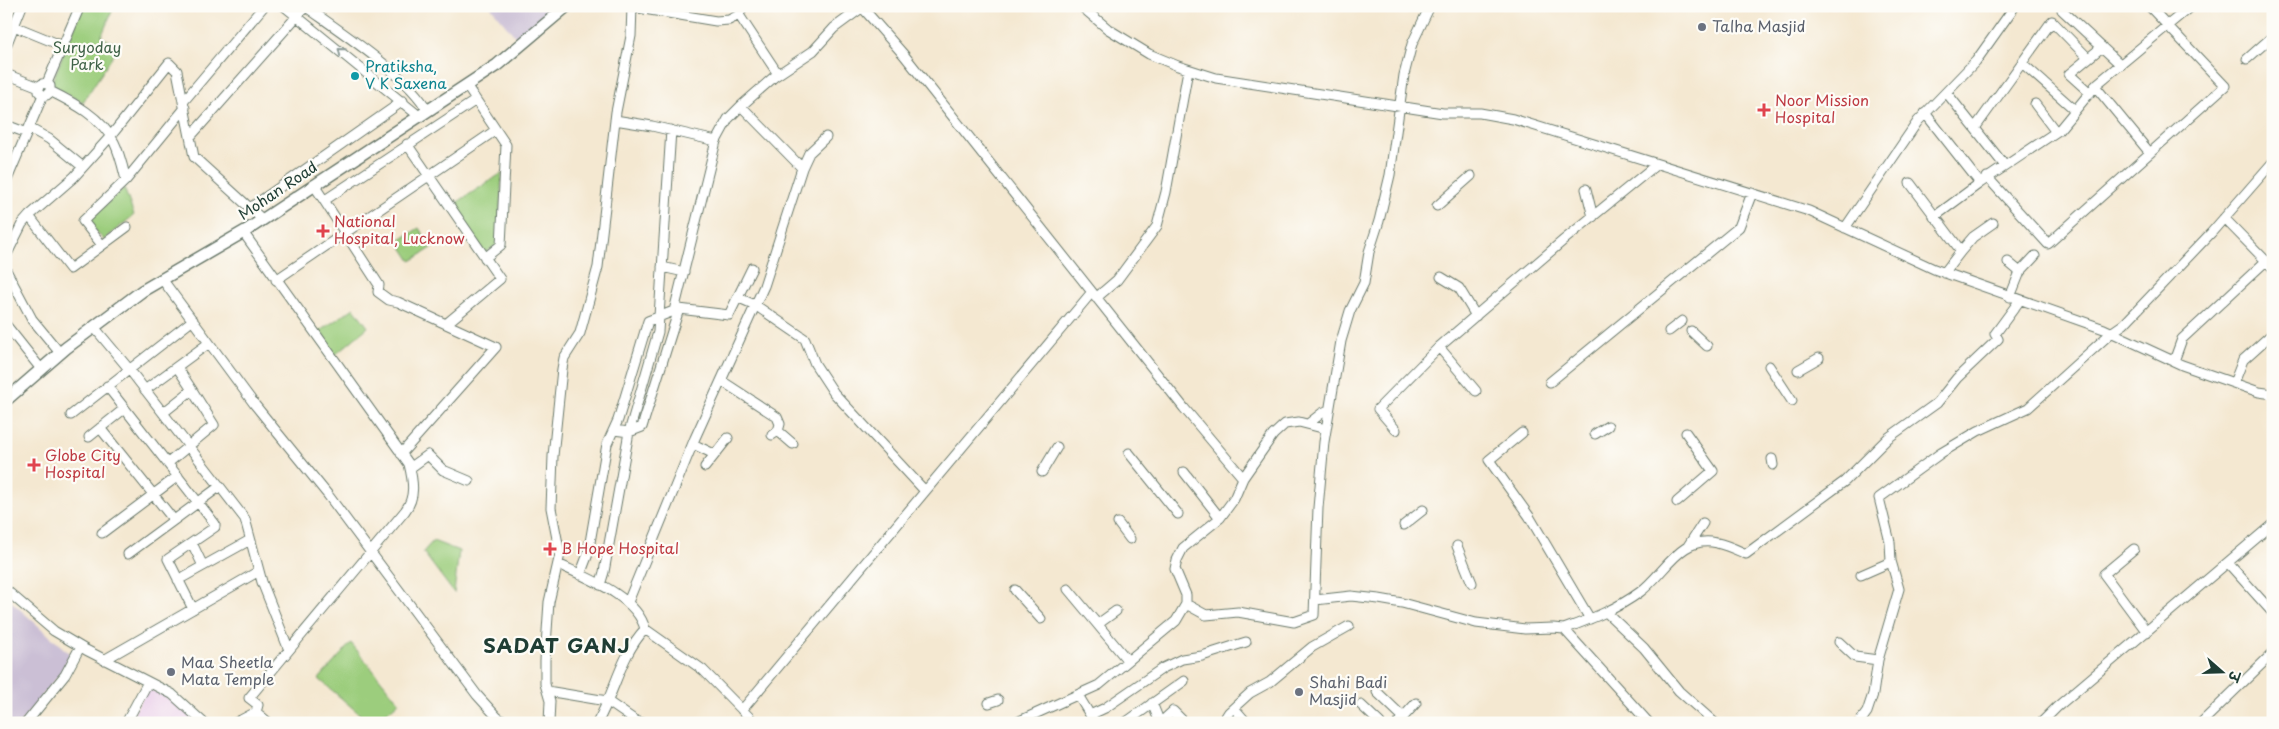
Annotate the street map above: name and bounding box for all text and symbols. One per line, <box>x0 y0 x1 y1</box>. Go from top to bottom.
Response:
place label: Talha Masjid <box>1712 14 1805 37</box>
marker: Talha Masjid <box>1696 21 1708 33</box>
park label: Suryoday Park <box>53 35 121 75</box>
one-way arrow <box>337 48 346 57</box>
place label: Pratiksha, V K Saxena <box>365 54 447 94</box>
marker: Pratiksha, V K Saxena <box>349 70 361 82</box>
place label: Noor Mission Hospital <box>1775 88 1869 128</box>
marker: Noor Mission Hospital <box>1757 103 1771 117</box>
street label: Mohan Road <box>233 155 321 225</box>
place label: National Hospital, Lucknow <box>334 209 465 249</box>
marker: National Hospital, Lucknow <box>316 224 330 238</box>
place label: Globe City Hospital <box>45 443 121 483</box>
marker: Globe City Hospital <box>27 458 41 472</box>
place label: B Hope Hospital <box>561 536 679 559</box>
marker: B Hope Hospital <box>543 542 557 556</box>
district label: SADAT GANJ <box>483 630 631 660</box>
north arrow <box>2196 646 2246 696</box>
place label: Maa Sheetla Mata Temple <box>181 650 274 690</box>
marker: Maa Sheetla Mata Temple <box>165 666 177 678</box>
text: उ <box>2223 667 2247 686</box>
place label: Shahi Badi Masjid <box>1309 670 1387 710</box>
marker: Shahi Badi Masjid <box>1293 686 1305 698</box>

